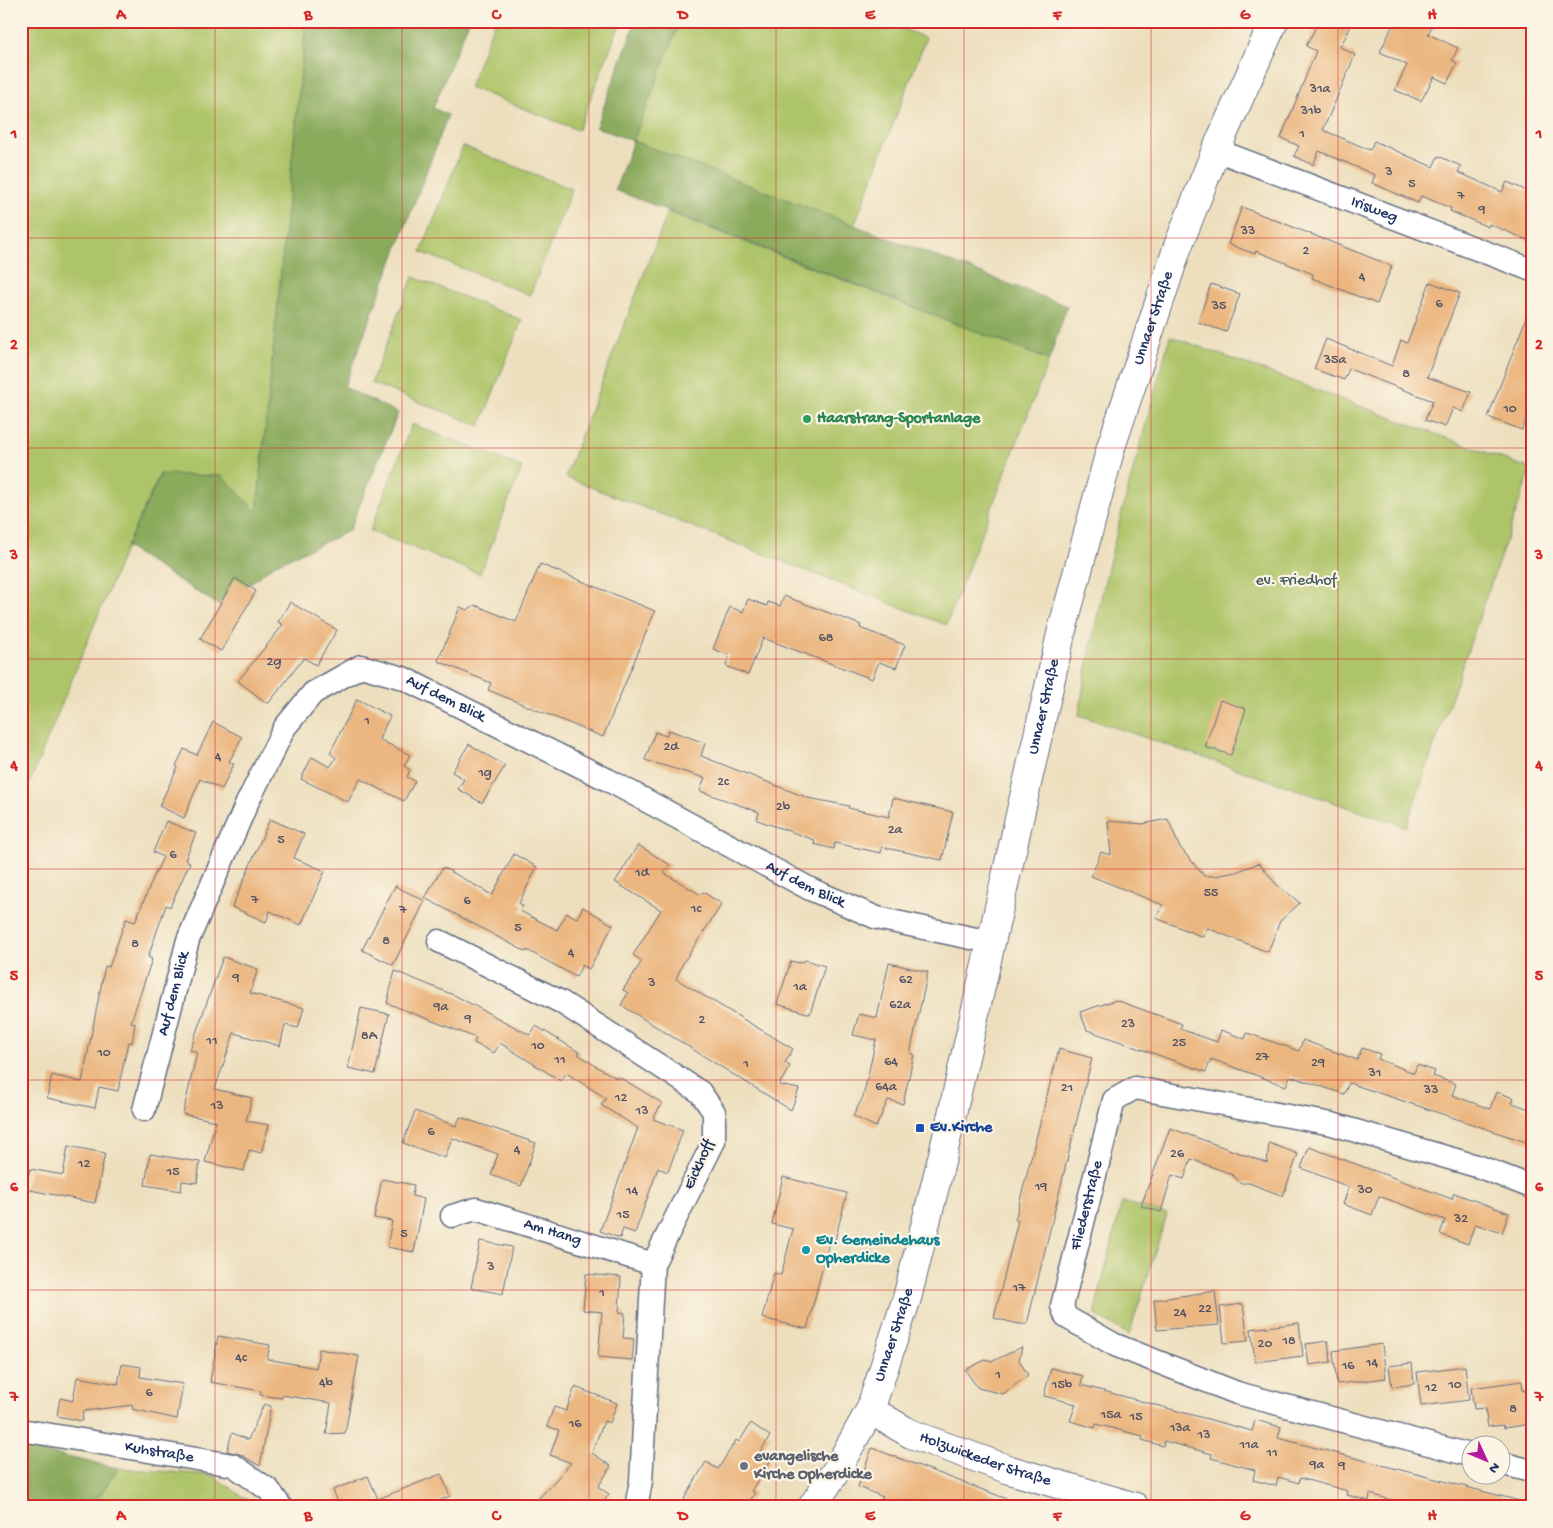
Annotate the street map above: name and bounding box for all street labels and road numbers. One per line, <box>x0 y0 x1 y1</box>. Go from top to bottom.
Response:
street label: Irisweg <box>1348 192 1400 228</box>
street label: Unnaer Straße <box>1129 268 1179 368</box>
street label: Unnaer Straße <box>1024 656 1065 757</box>
street label: Auf dem Blick <box>403 671 490 728</box>
street label: Auf dem Blick <box>762 857 849 913</box>
street label: Auf dem Blick <box>154 948 195 1038</box>
street label: Eickhoff <box>681 1136 720 1193</box>
street label: Fliederstraße <box>1067 1158 1108 1253</box>
street label: Am Hang <box>521 1215 584 1251</box>
street label: Unnaer Straße <box>870 1286 919 1384</box>
street label: Holzwickeder Straße <box>916 1428 1054 1491</box>
street label: Kuhstraße <box>123 1438 196 1468</box>

